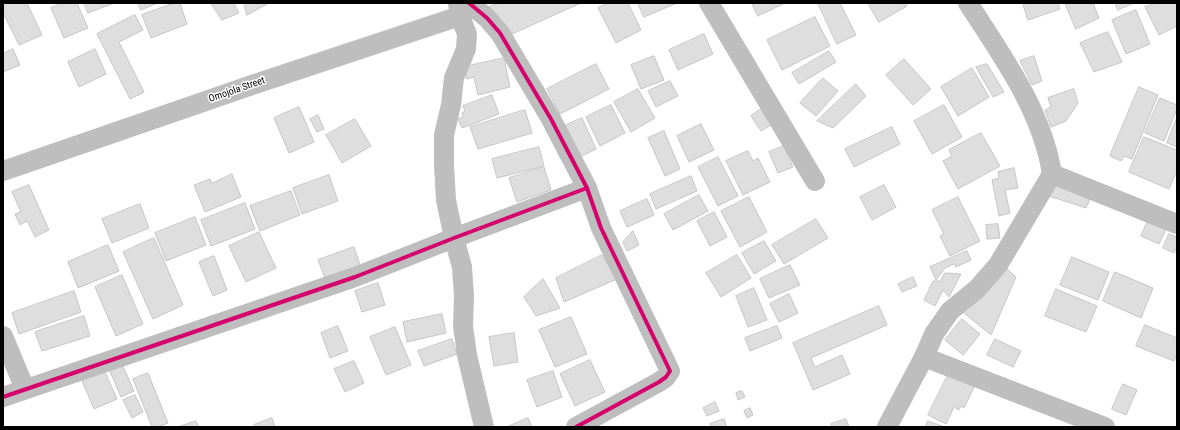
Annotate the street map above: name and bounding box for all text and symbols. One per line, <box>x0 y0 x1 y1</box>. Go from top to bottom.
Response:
street label: Omojola Street <box>207 75 267 105</box>

